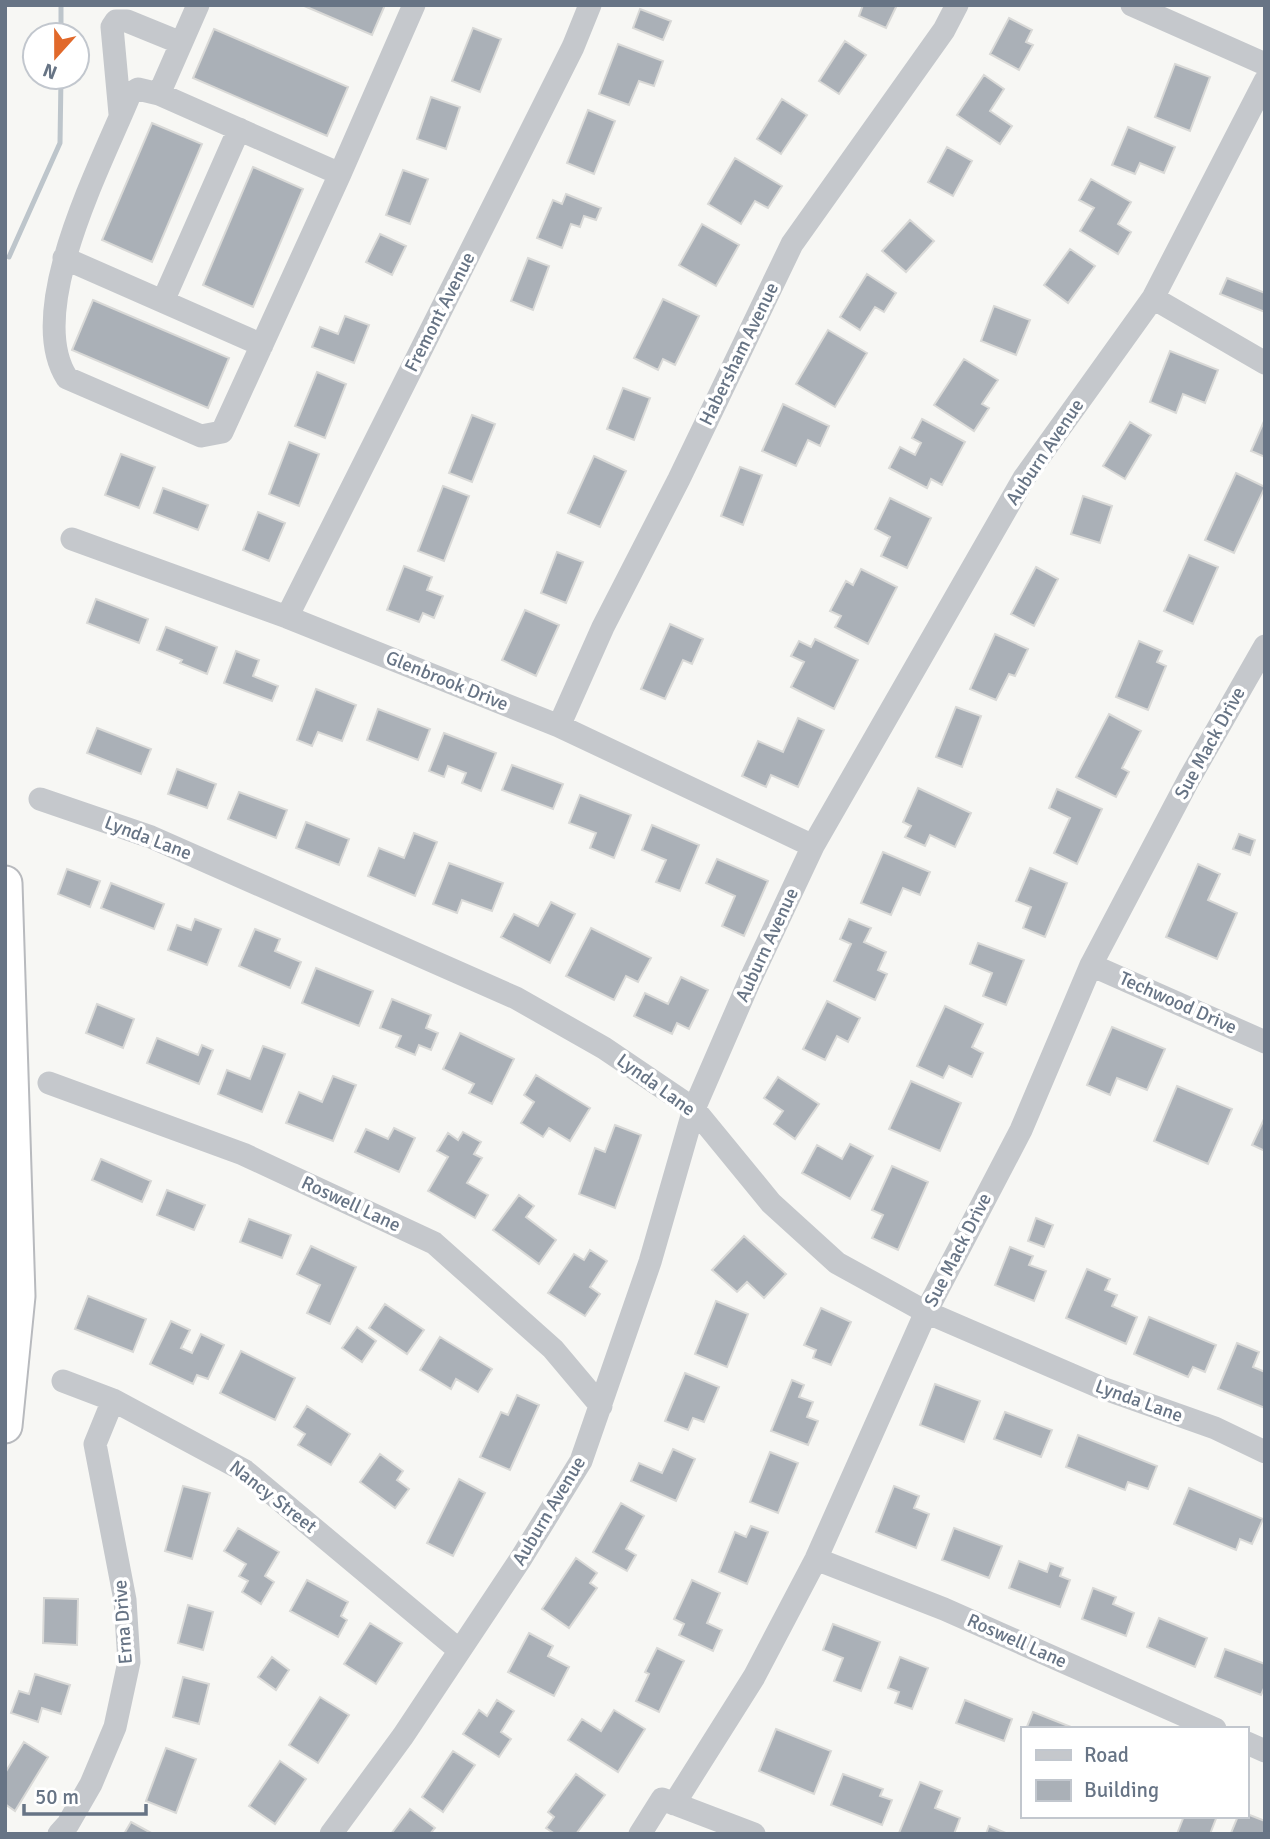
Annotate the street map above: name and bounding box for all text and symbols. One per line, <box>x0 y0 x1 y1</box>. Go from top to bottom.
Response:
north arrow <box>21 21 91 91</box>
text: N <box>40 57 61 85</box>
street label: Fremont Avenue <box>400 248 480 376</box>
street label: Habersham Avenue <box>694 279 784 429</box>
street label: Auburn Avenue <box>1001 394 1089 510</box>
street label: Glenbrook Drive <box>382 646 512 716</box>
street label: Sue Mack Drive <box>1169 683 1251 803</box>
street label: Lynda Lane <box>101 810 195 866</box>
street label: Auburn Avenue <box>730 884 804 1006</box>
street label: Techwood Drive <box>1115 966 1241 1040</box>
street label: Lynda Lane <box>612 1048 700 1122</box>
street label: Roswell Lane <box>298 1171 404 1237</box>
street label: Sue Mack Drive <box>919 1189 997 1311</box>
street label: Lynda Lane <box>1092 1374 1186 1428</box>
street label: Auburn Avenue <box>507 1452 591 1570</box>
street label: Nancy Street <box>224 1455 322 1539</box>
street label: Erna Drive <box>108 1579 138 1665</box>
street label: Roswell Lane <box>963 1608 1071 1674</box>
legend <box>1021 1727 1249 1818</box>
text: Road <box>1084 1742 1129 1768</box>
scale bar <box>24 1772 147 1816</box>
text: Building <box>1084 1777 1159 1803</box>
text: 50 m <box>35 1784 79 1810</box>

